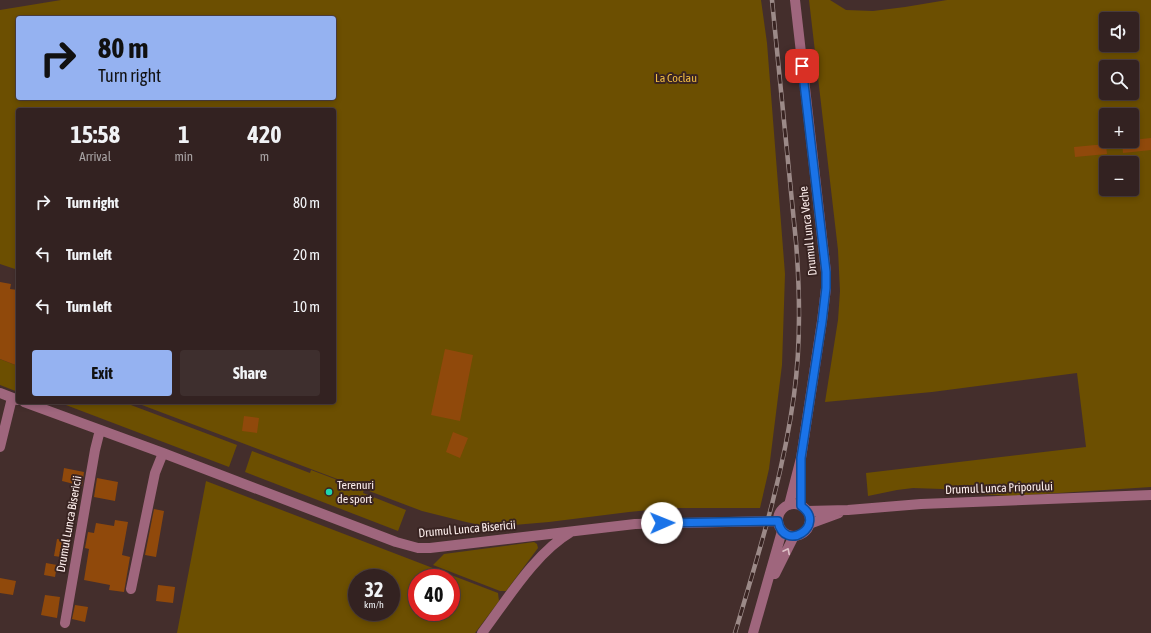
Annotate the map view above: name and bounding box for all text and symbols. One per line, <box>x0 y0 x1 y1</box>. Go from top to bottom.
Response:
map controls <box>1099 12 1139 196</box>
button: sound <box>1099 12 1139 52</box>
icon: right <box>32 32 84 84</box>
text: 80 m <box>98 32 148 64</box>
pin <box>785 49 819 83</box>
icon: arrive <box>791 55 813 77</box>
button: search <box>1099 60 1139 100</box>
text: Turn right <box>98 65 161 86</box>
park label: La Coclau <box>655 71 697 85</box>
button: + <box>1099 108 1139 148</box>
text: 15:58 <box>71 121 120 148</box>
text: 1 <box>178 121 189 148</box>
text: 420 <box>248 121 281 148</box>
text: Arrival <box>79 149 111 164</box>
text: min <box>174 149 193 164</box>
text: m <box>260 149 269 164</box>
button: − <box>1099 156 1139 196</box>
street label: Drumul Lunca Veche <box>796 186 820 276</box>
icon: right <box>32 191 54 213</box>
text: Turn right <box>66 194 119 211</box>
text: 80 m <box>293 194 320 211</box>
icon: left <box>32 243 54 265</box>
text: Turn left <box>66 246 112 263</box>
text: 20 m <box>293 246 320 263</box>
icon: left <box>32 295 54 317</box>
text: Turn left <box>66 298 112 315</box>
text: 10 m <box>293 298 320 315</box>
button: Exit <box>32 350 172 396</box>
button: Share <box>180 350 320 396</box>
street label: Drumul Lunca Bisericii <box>54 475 84 573</box>
place label: Terenuri de sport <box>337 478 374 506</box>
street label: Drumul Lunca Priporului <box>945 479 1053 497</box>
marker: Terenuri de sport <box>324 487 334 497</box>
position arrow <box>641 502 683 544</box>
street label: Drumul Lunca Bisericii <box>418 518 516 540</box>
one-way arrow <box>782 548 789 555</box>
speed limit sign: 40 <box>408 569 460 621</box>
text: 32 <box>365 578 383 601</box>
text: km/h <box>364 599 384 610</box>

